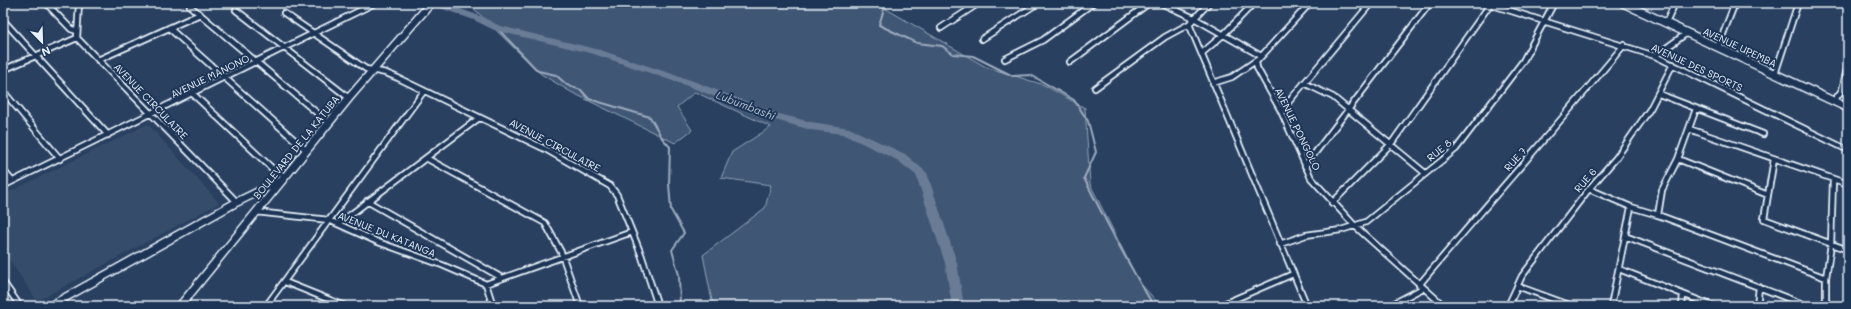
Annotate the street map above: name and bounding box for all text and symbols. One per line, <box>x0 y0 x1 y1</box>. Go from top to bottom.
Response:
north arrow <box>22 22 62 62</box>
street label: AVENUE UPEMBA <box>1701 24 1779 70</box>
street label: AVENUE DES SPORTS <box>1649 40 1745 94</box>
text: N <box>39 43 53 60</box>
street label: AVENUE MANONO <box>168 51 252 101</box>
street label: AVENUE CIRCULAIRE <box>111 60 191 142</box>
street label: AVENUE PONGOLO <box>1272 85 1324 173</box>
water label: Lubumbashi <box>714 87 778 123</box>
street label: BOULEVARD DE LA KATUBA <box>250 92 342 202</box>
street label: AVENUE CIRCULAIRE <box>507 115 603 175</box>
street label: RUE 8 <box>1424 136 1454 164</box>
street label: RUE 7 <box>1501 144 1530 174</box>
street label: RUE 6 <box>1571 165 1599 195</box>
street label: AVENUE DU KATANGA <box>336 208 438 260</box>

